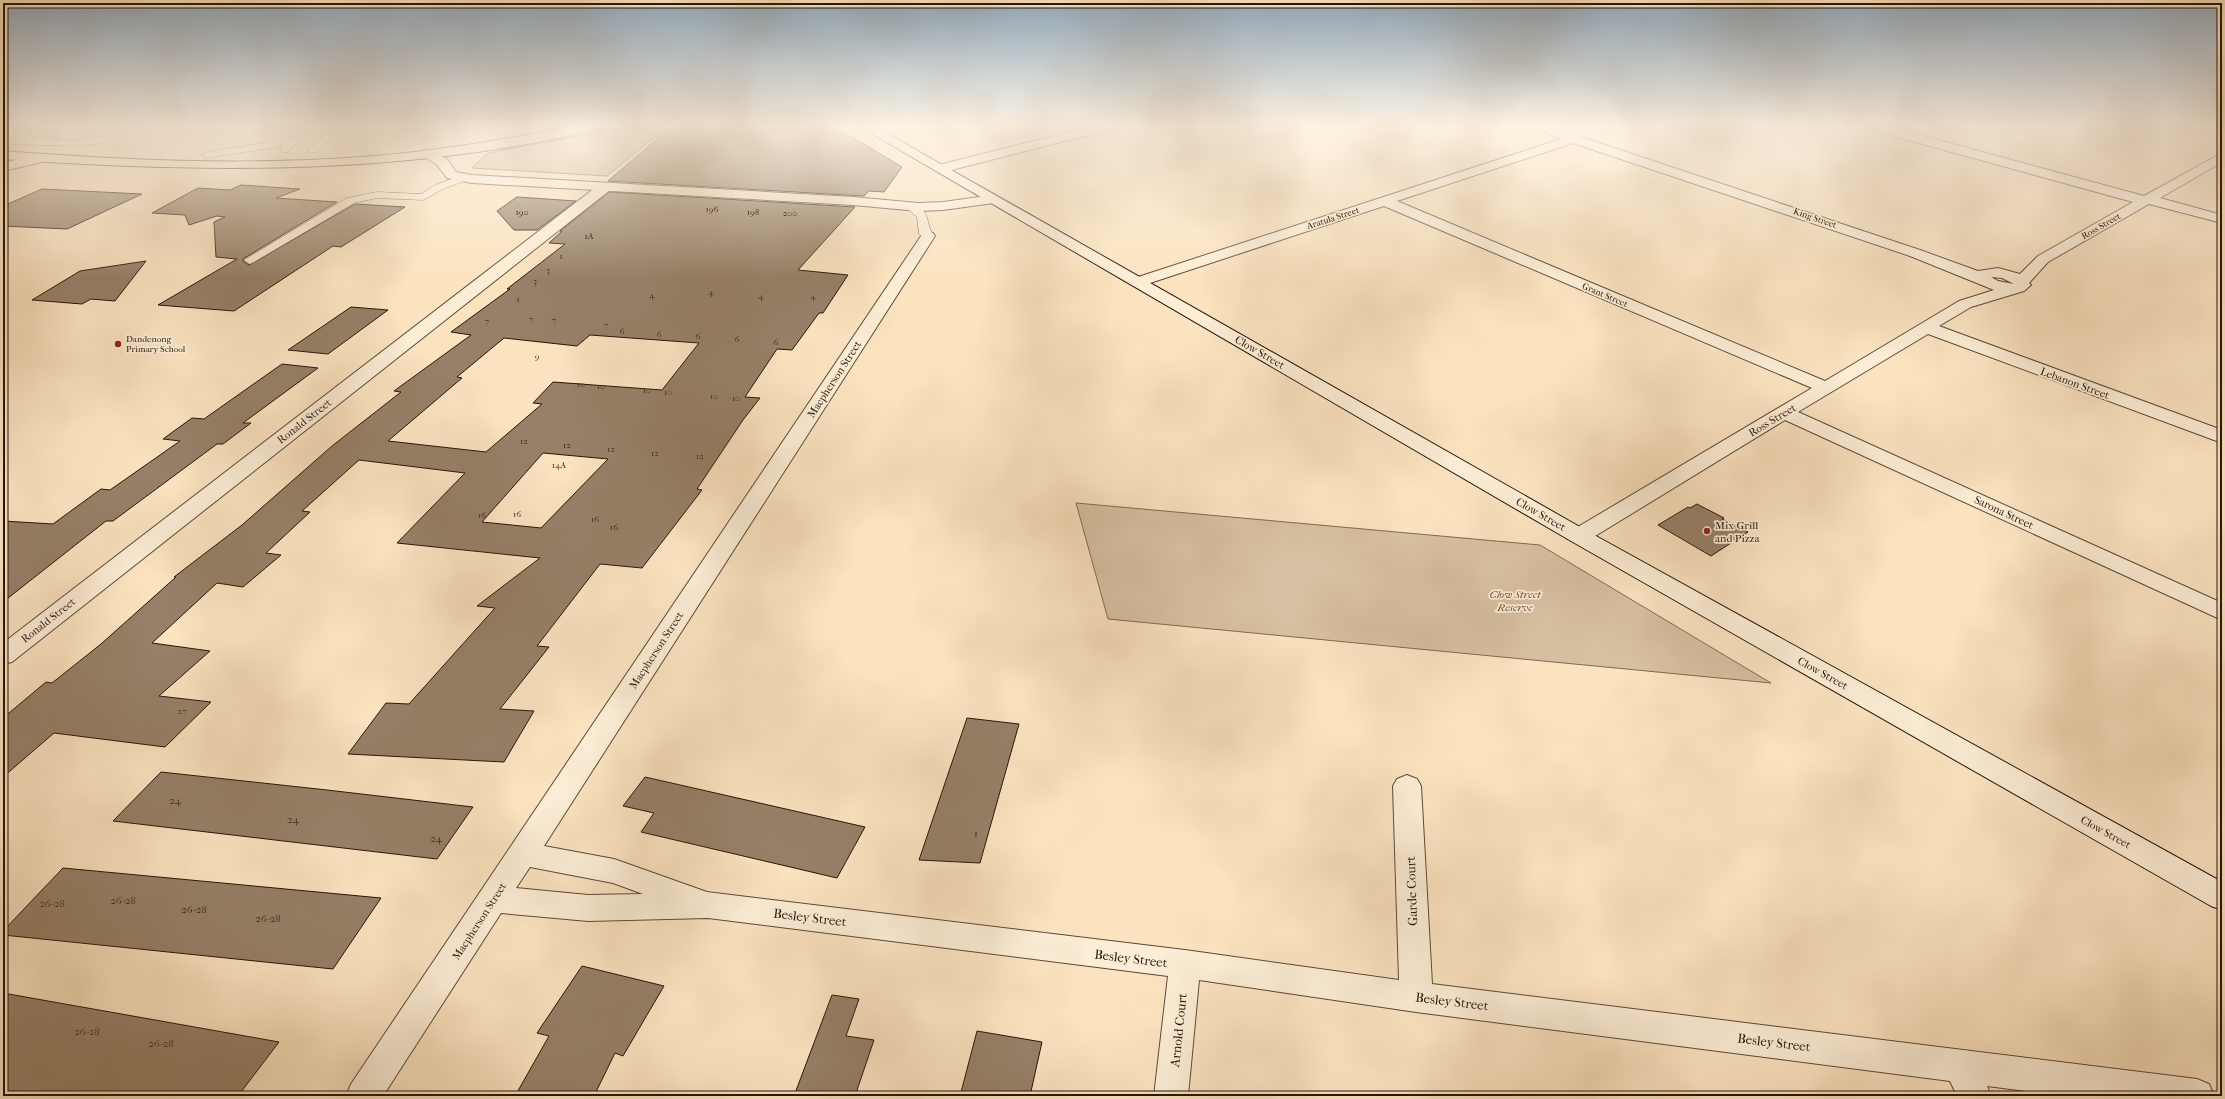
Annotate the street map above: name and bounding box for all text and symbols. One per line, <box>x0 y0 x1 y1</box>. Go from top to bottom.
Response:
house number: 196 <box>706 204 719 214</box>
street label: Aratula Street <box>1305 205 1361 231</box>
street label: King Street <box>1792 206 1839 230</box>
house number: 190 <box>516 207 528 217</box>
house number: 198 <box>747 207 760 217</box>
house number: 200 <box>783 208 797 218</box>
street label: Ross Street <box>2080 210 2123 241</box>
house number: 1A <box>584 231 594 241</box>
house number: 1 <box>559 251 563 261</box>
house number: 3 <box>546 265 550 275</box>
house number: 3 <box>533 276 537 286</box>
street label: Grant Street <box>1581 281 1630 309</box>
house number: 4 <box>708 287 714 297</box>
house number: 4 <box>649 290 655 300</box>
house number: 4 <box>758 291 764 301</box>
house number: 4 <box>810 291 816 301</box>
house number: 5 <box>516 294 520 304</box>
house number: 7 <box>529 314 534 324</box>
house number: 7 <box>552 315 557 325</box>
house number: 7 <box>485 316 490 326</box>
house number: 7 <box>604 320 609 330</box>
house number: 6 <box>620 326 625 336</box>
house number: 6 <box>657 329 662 339</box>
house number: 6 <box>696 331 701 341</box>
street label: Clow Street <box>1233 333 1287 372</box>
place label: Dandenong Primary School <box>126 334 186 354</box>
house number: 6 <box>735 334 740 344</box>
house number: 6 <box>774 337 779 347</box>
street label: Macpherson Street <box>805 338 864 420</box>
marker: Dandenong Primary School <box>113 339 123 349</box>
house number: 9 <box>535 351 540 361</box>
street label: Lebanon Street <box>2038 365 2111 402</box>
house number: 10 <box>577 379 585 389</box>
house number: 10 <box>597 381 605 391</box>
house number: 10 <box>643 385 651 395</box>
house number: 10 <box>664 387 672 397</box>
house number: 10 <box>710 391 718 401</box>
house number: 10 <box>732 393 740 403</box>
street label: Ronald Street <box>275 396 334 447</box>
street label: Ross Street <box>1746 401 1798 440</box>
house number: 12 <box>520 436 528 446</box>
house number: 12 <box>563 440 571 450</box>
house number: 12 <box>607 444 615 454</box>
house number: 12 <box>651 448 659 458</box>
house number: 12 <box>696 451 704 461</box>
house number: 14A <box>552 460 566 470</box>
street label: Sarona Street <box>1972 493 2035 532</box>
street label: Clow Street <box>1514 495 1568 534</box>
house number: 16 <box>513 509 521 519</box>
house number: 16 <box>478 510 486 520</box>
house number: 16 <box>591 514 599 524</box>
place label: Mix Grill and Pizza <box>1715 519 1760 545</box>
house number: 16 <box>610 522 618 532</box>
marker: Mix Grill and Pizza <box>1702 526 1712 536</box>
park label: Clow Street Reserve <box>1489 588 1541 614</box>
street label: Ronald Street <box>19 595 78 646</box>
street label: Macpherson Street <box>627 609 686 691</box>
street label: Clow Street <box>1795 654 1850 693</box>
house number: 27 <box>178 706 187 716</box>
house number: 24 <box>169 794 182 807</box>
house number: 24 <box>287 813 300 826</box>
street label: Clow Street <box>2078 813 2133 852</box>
house number: 1 <box>974 827 978 840</box>
house number: 24 <box>430 832 443 845</box>
street label: Garde Court <box>1403 856 1420 926</box>
street label: Macpherson Street <box>450 880 509 962</box>
house number: 26-28 <box>110 894 136 907</box>
house number: 26-28 <box>39 897 65 910</box>
house number: 26-28 <box>181 903 207 916</box>
street label: Besley Street <box>773 906 848 929</box>
house number: 26-28 <box>255 912 281 925</box>
street label: Besley Street <box>1094 947 1169 970</box>
street label: Besley Street <box>1415 990 1490 1013</box>
street label: Arnold Court <box>1167 992 1190 1069</box>
house number: 26-28 <box>74 1025 100 1038</box>
street label: Besley Street <box>1737 1031 1812 1054</box>
house number: 26-28 <box>148 1037 174 1050</box>

